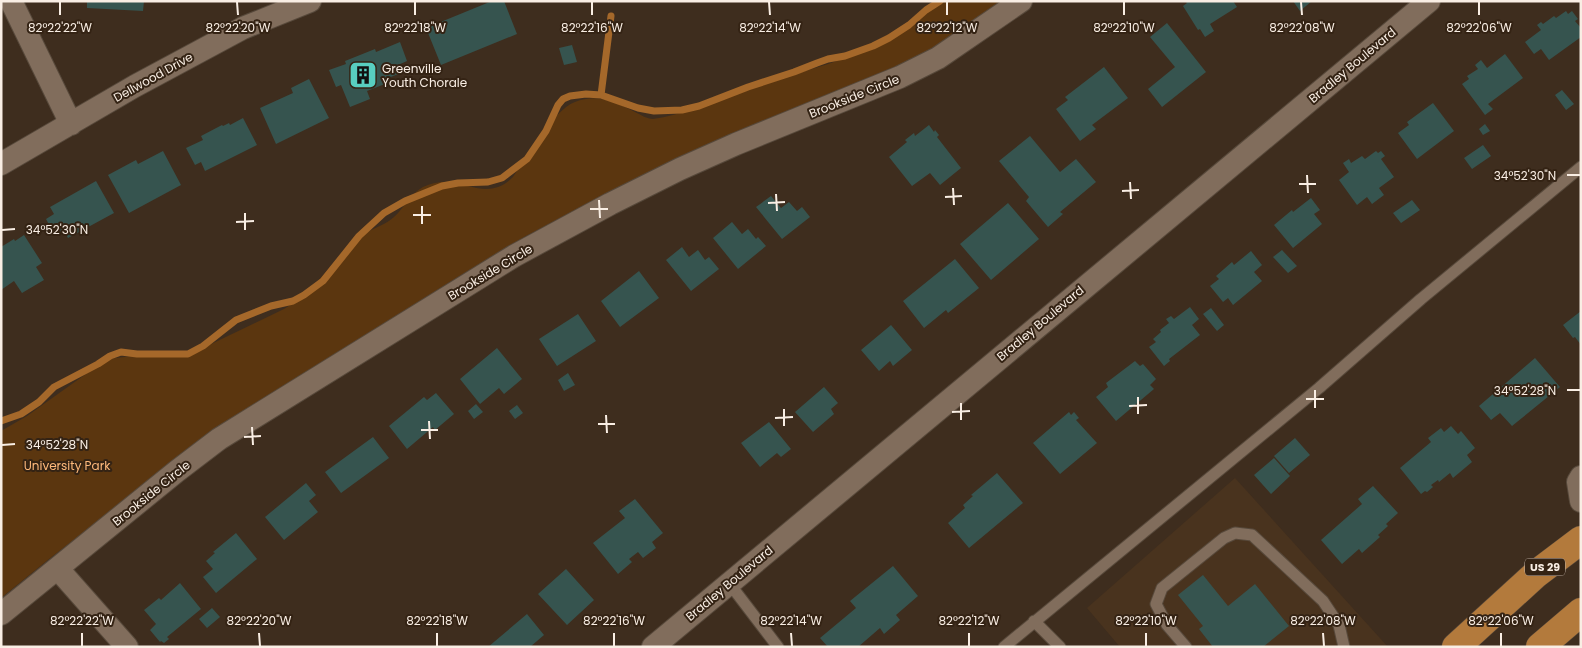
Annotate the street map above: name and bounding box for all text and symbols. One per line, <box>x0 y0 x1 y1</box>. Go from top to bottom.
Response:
text: 82°22'22"W <box>28 19 92 36</box>
text: 82°22'20"W <box>206 19 271 36</box>
text: 82°22'18"W <box>384 19 446 36</box>
text: 82°22'16"W <box>561 19 623 36</box>
text: 82°22'14"W <box>739 19 801 36</box>
text: 82°22'12"W <box>916 19 978 36</box>
text: 82°22'10"W <box>1093 19 1155 36</box>
text: 82°22'08"W <box>1269 19 1335 36</box>
text: 82°22'06"W <box>1446 19 1512 36</box>
street label: Bradley Boulevard <box>1305 23 1399 107</box>
street label: Dellwood Drive <box>110 48 196 106</box>
building icon: Greenville Youth Chorale <box>348 60 378 90</box>
place label: Greenville Youth Chorale <box>382 60 467 91</box>
street label: Brookside Circle <box>806 70 902 122</box>
text: 34°52'30"N <box>1494 167 1556 184</box>
text: 34°52'30"N <box>26 221 88 238</box>
street label: Brookside Circle <box>445 240 535 304</box>
street label: Bradley Boulevard <box>993 281 1087 365</box>
text: 34°52'28"N <box>1494 382 1556 399</box>
text: 34°52'28"N <box>26 436 88 453</box>
street label: Brookside Circle <box>108 456 194 530</box>
park label: University Park <box>24 457 111 474</box>
street label: Bradley Boulevard <box>682 541 776 625</box>
road number: US 29 <box>1525 558 1565 576</box>
text: 82°22'22"W <box>50 612 114 629</box>
text: 82°22'20"W <box>227 612 292 629</box>
text: 82°22'18"W <box>406 612 468 629</box>
text: 82°22'16"W <box>583 612 645 629</box>
text: 82°22'14"W <box>760 612 822 629</box>
text: 82°22'12"W <box>938 612 1000 629</box>
text: 82°22'10"W <box>1115 612 1177 629</box>
text: 82°22'08"W <box>1290 612 1356 629</box>
text: 82°22'06"W <box>1468 612 1534 629</box>

